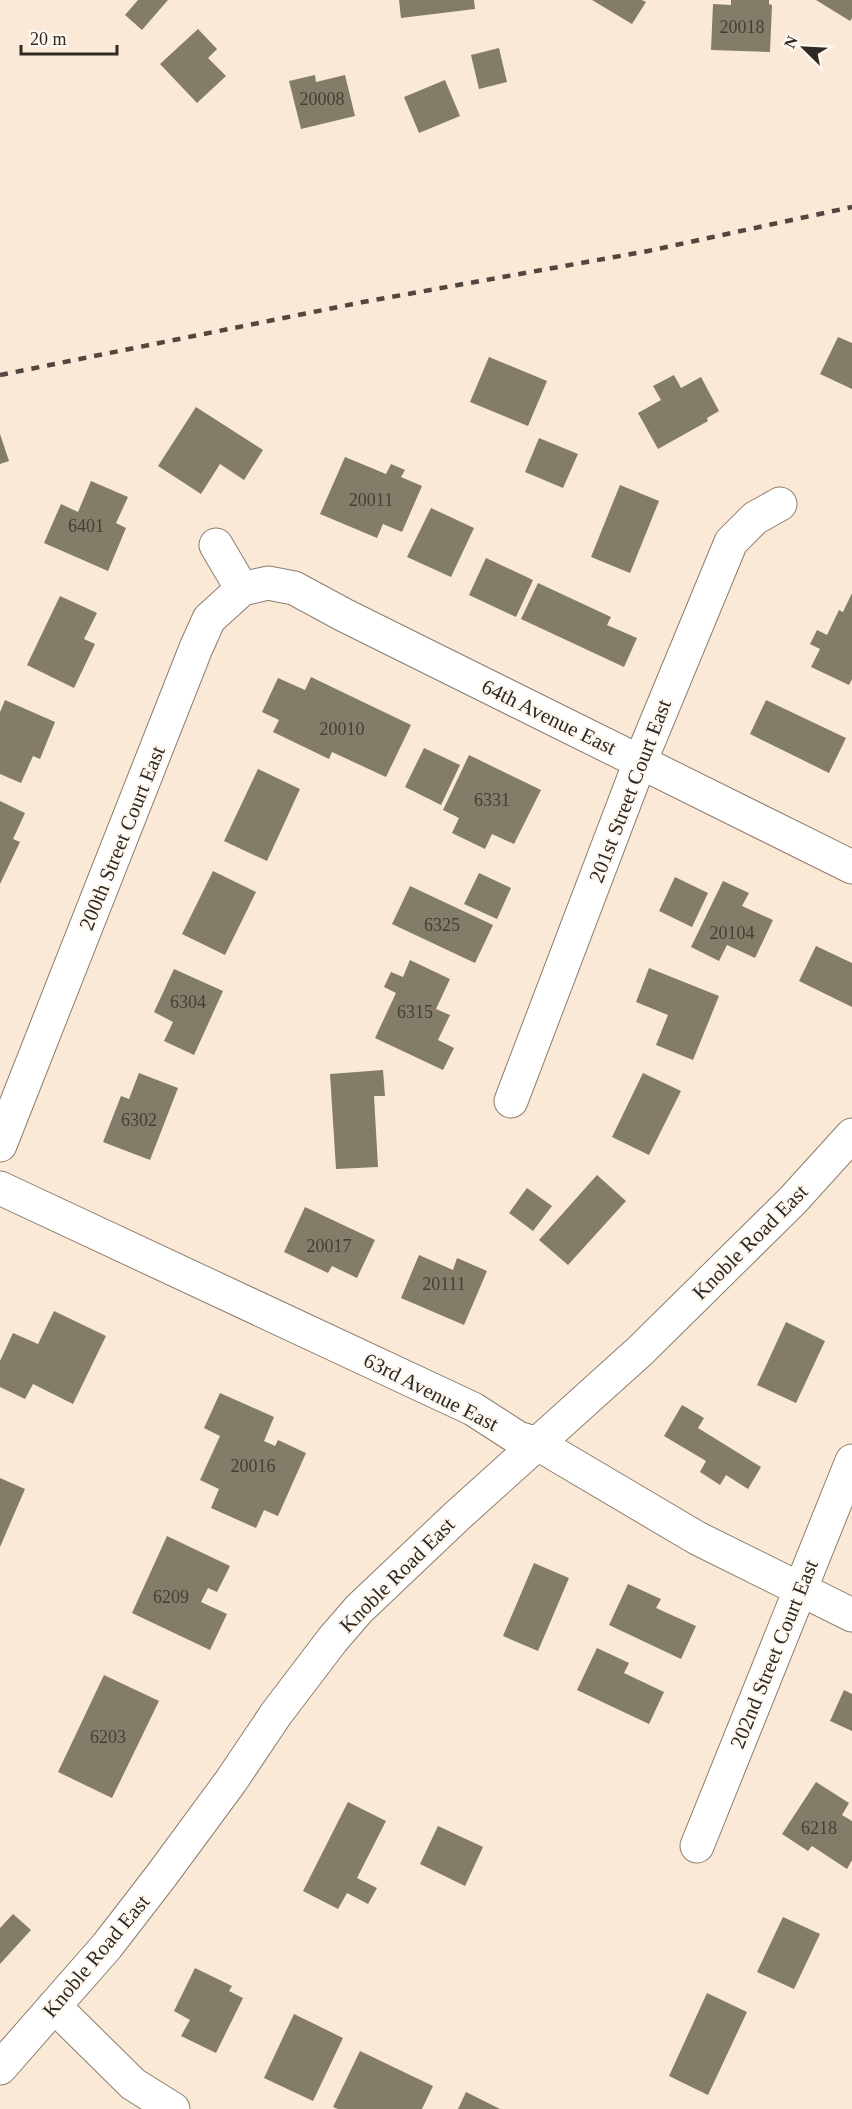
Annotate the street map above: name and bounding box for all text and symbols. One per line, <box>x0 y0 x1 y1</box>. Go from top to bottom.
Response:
house number: 20018 <box>720 17 765 37</box>
scale bar <box>21 18 117 56</box>
north arrow <box>774 18 834 78</box>
text: 20 m <box>30 29 67 49</box>
text: N <box>781 33 801 51</box>
house number: 20008 <box>300 89 345 109</box>
house number: 20011 <box>349 490 393 510</box>
house number: 6401 <box>68 516 104 536</box>
street label: 64th Avenue East <box>478 674 620 760</box>
street label: 201st Street Court East <box>584 696 676 886</box>
house number: 20010 <box>320 719 365 739</box>
street label: 200th Street Court East <box>74 742 170 934</box>
house number: 6331 <box>474 790 510 810</box>
house number: 6325 <box>424 915 460 935</box>
house number: 20104 <box>710 923 755 943</box>
house number: 6304 <box>170 992 206 1012</box>
house number: 6315 <box>397 1002 433 1022</box>
house number: 6302 <box>121 1110 157 1130</box>
street label: Knoble Road East <box>687 1179 813 1305</box>
house number: 20017 <box>307 1236 352 1256</box>
house number: 20111 <box>422 1274 466 1294</box>
street label: 63rd Avenue East <box>360 1348 502 1436</box>
house number: 20016 <box>231 1456 276 1476</box>
street label: Knoble Road East <box>334 1512 460 1638</box>
street label: 202nd Street Court East <box>725 1556 823 1752</box>
house number: 6209 <box>153 1587 189 1607</box>
house number: 6203 <box>90 1727 126 1747</box>
house number: 6218 <box>801 1818 837 1838</box>
street label: Knoble Road East <box>38 1890 154 2022</box>

